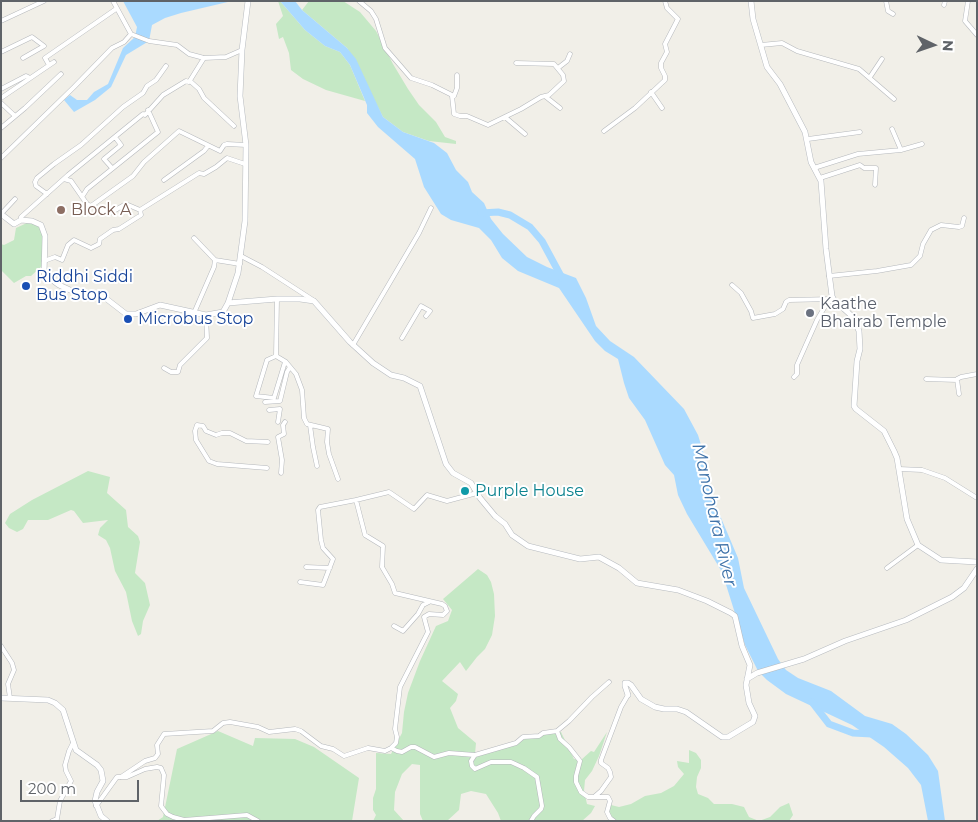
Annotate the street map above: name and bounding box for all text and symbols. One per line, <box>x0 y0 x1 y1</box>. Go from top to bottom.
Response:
north arrow <box>908 20 958 70</box>
text: N <box>939 40 957 52</box>
place label: Block A <box>71 200 132 220</box>
marker: Block A <box>55 204 67 216</box>
place label: Riddhi Siddi Bus Stop <box>36 267 133 305</box>
marker: Riddhi Siddi Bus Stop <box>20 280 32 292</box>
place label: Kaathe Bhairab Temple <box>820 294 947 332</box>
marker: Kaathe Bhairab Temple <box>804 307 816 319</box>
place label: Microbus Stop <box>138 309 253 329</box>
marker: Microbus Stop <box>122 313 134 325</box>
water label: Manohara River <box>687 441 741 589</box>
place label: Purple House <box>475 481 584 501</box>
marker: Purple House <box>459 485 471 497</box>
scale bar <box>22 770 141 802</box>
text: 200 m <box>28 779 76 798</box>

